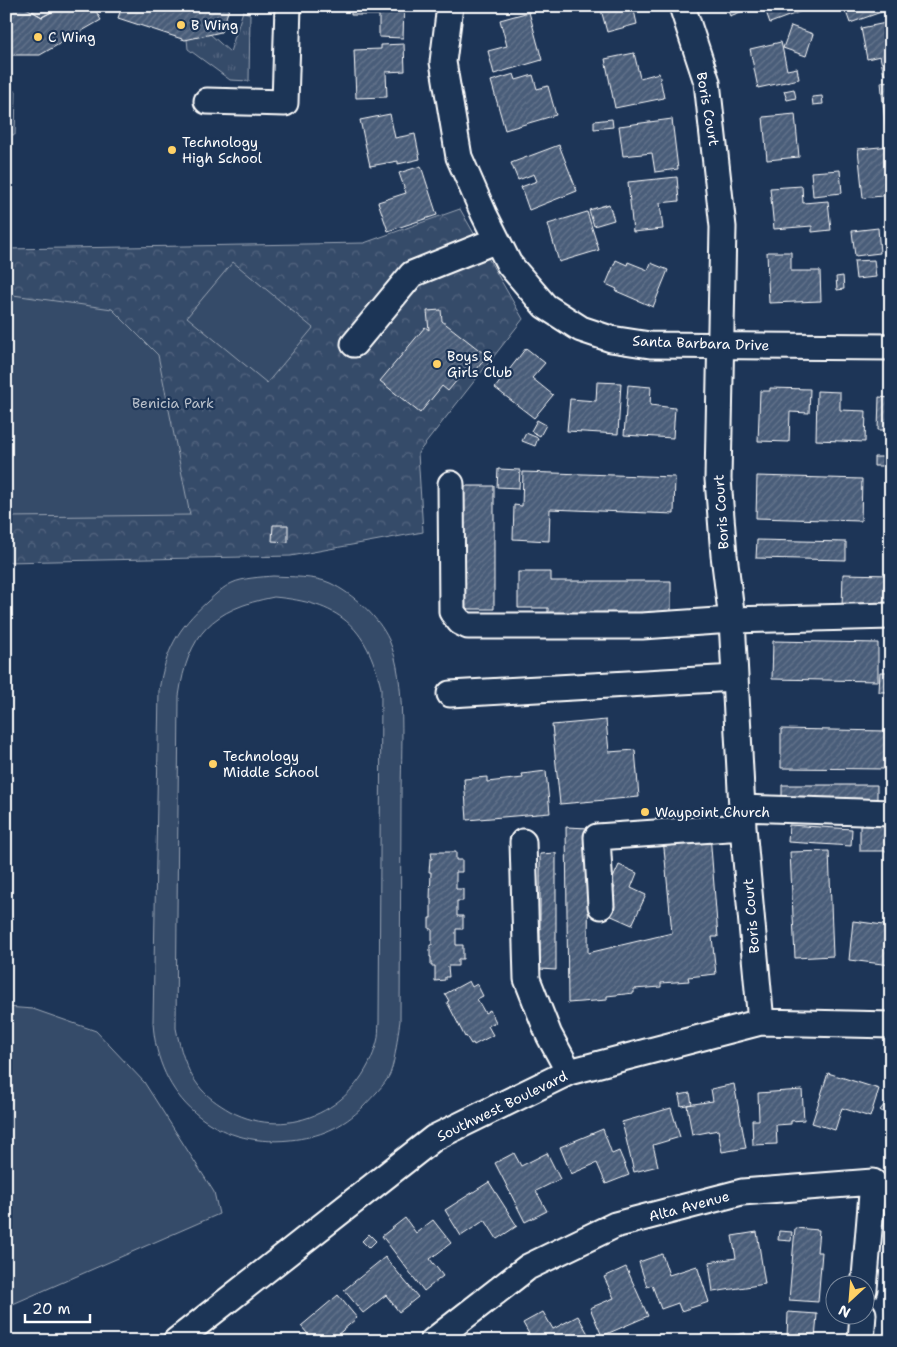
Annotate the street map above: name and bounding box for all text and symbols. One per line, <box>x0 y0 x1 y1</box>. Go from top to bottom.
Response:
place label: B Wing <box>191 16 238 34</box>
marker: B Wing <box>175 19 187 31</box>
place label: C Wing <box>48 28 96 46</box>
marker: C Wing <box>32 31 44 43</box>
street label: Boris Court <box>693 70 723 148</box>
place label: Technology High School <box>182 133 263 167</box>
marker: Technology High School <box>166 144 178 156</box>
street label: Santa Barbara Drive <box>632 332 770 354</box>
place label: Boys & Girls Club <box>447 347 512 381</box>
marker: Boys & Girls Club <box>431 358 443 370</box>
park label: Benicia Park <box>132 394 214 412</box>
street label: Boris Court <box>709 474 733 550</box>
place label: Technology Middle School <box>223 747 319 781</box>
marker: Technology Middle School <box>207 758 219 770</box>
place label: Waypoint Church <box>655 803 770 821</box>
marker: Waypoint Church <box>639 806 651 818</box>
street label: Boris Court <box>739 878 763 954</box>
street label: Southwest Boulevard <box>434 1067 570 1145</box>
street label: Alta Avenue <box>647 1187 731 1225</box>
north arrow <box>824 1274 874 1324</box>
scale bar <box>25 1292 90 1324</box>
text: 20 m <box>32 1299 71 1319</box>
text: N <box>835 1301 853 1322</box>

